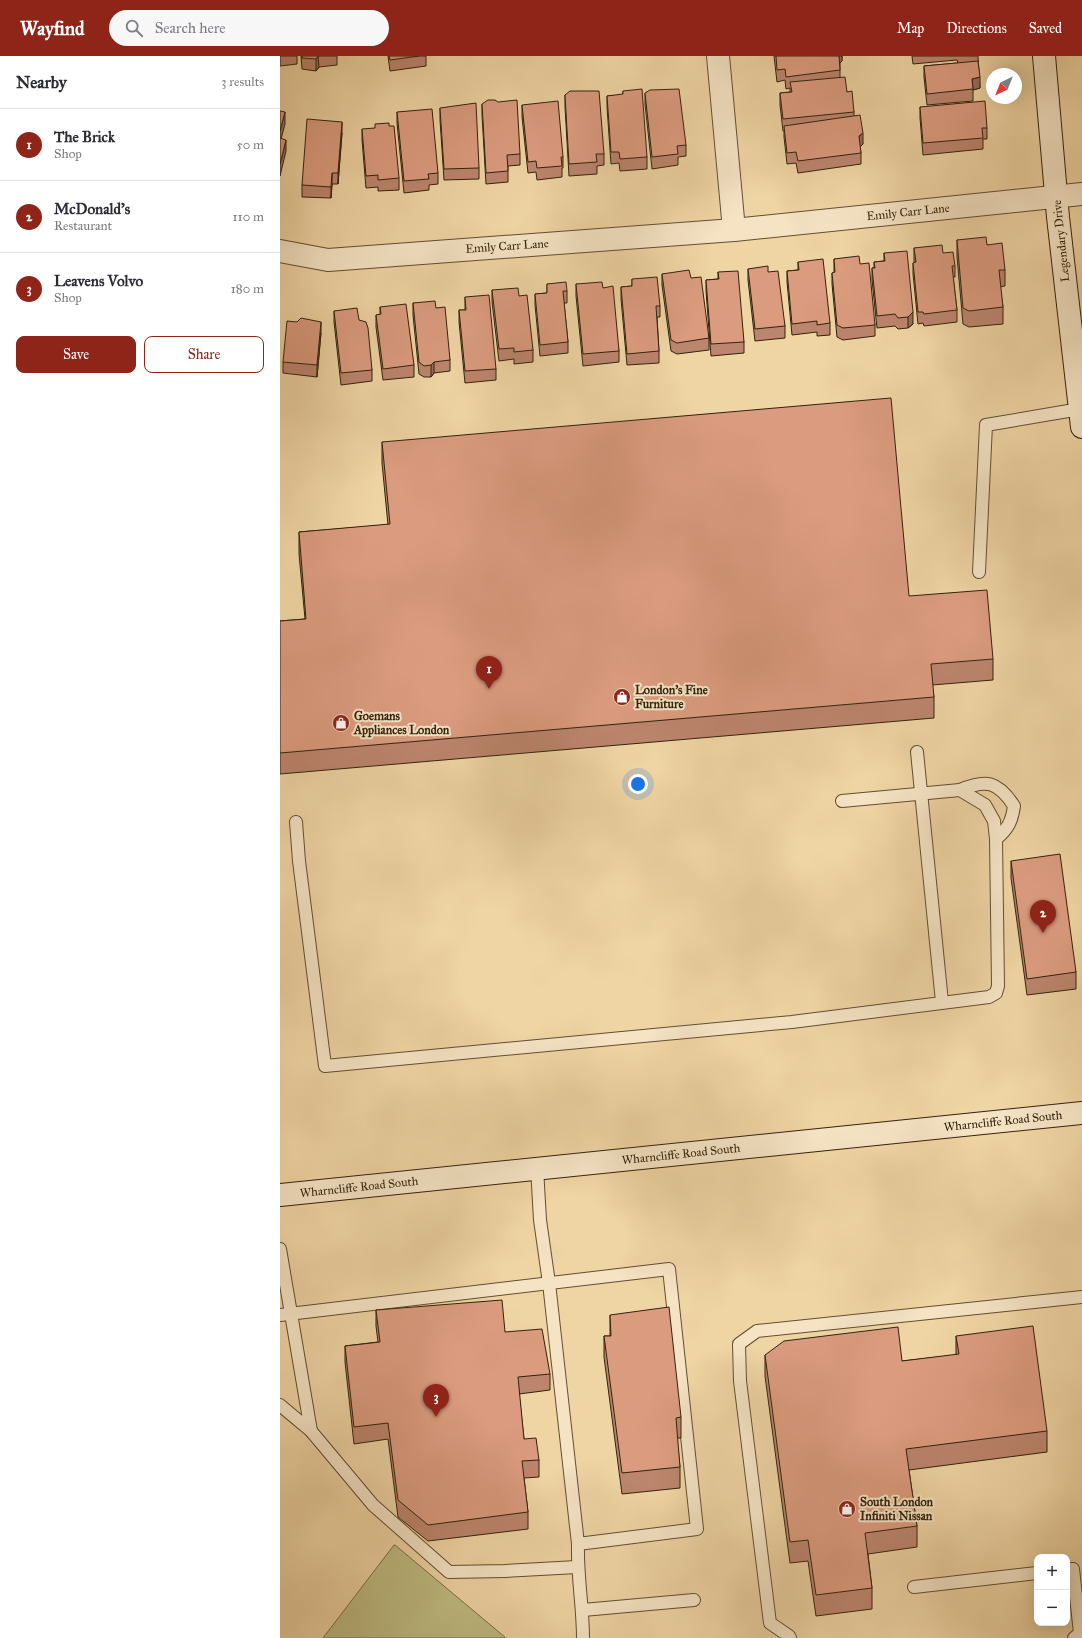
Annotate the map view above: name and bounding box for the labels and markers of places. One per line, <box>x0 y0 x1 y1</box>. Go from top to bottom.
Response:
pin: 1 <box>476 656 502 689</box>
place label: London's Fine Furniture <box>635 683 708 711</box>
shop icon: London's Fine Furniture <box>612 687 632 707</box>
place label: Goemans Appliances London <box>353 709 450 738</box>
shop icon: Goemans Appliances London <box>331 713 351 733</box>
pin: 2 <box>1030 900 1056 933</box>
pin: 3 <box>423 1384 449 1417</box>
place label: South London Infiniti Nissan <box>860 1495 934 1523</box>
shop icon: South London Infiniti Nissan <box>837 1499 857 1519</box>

